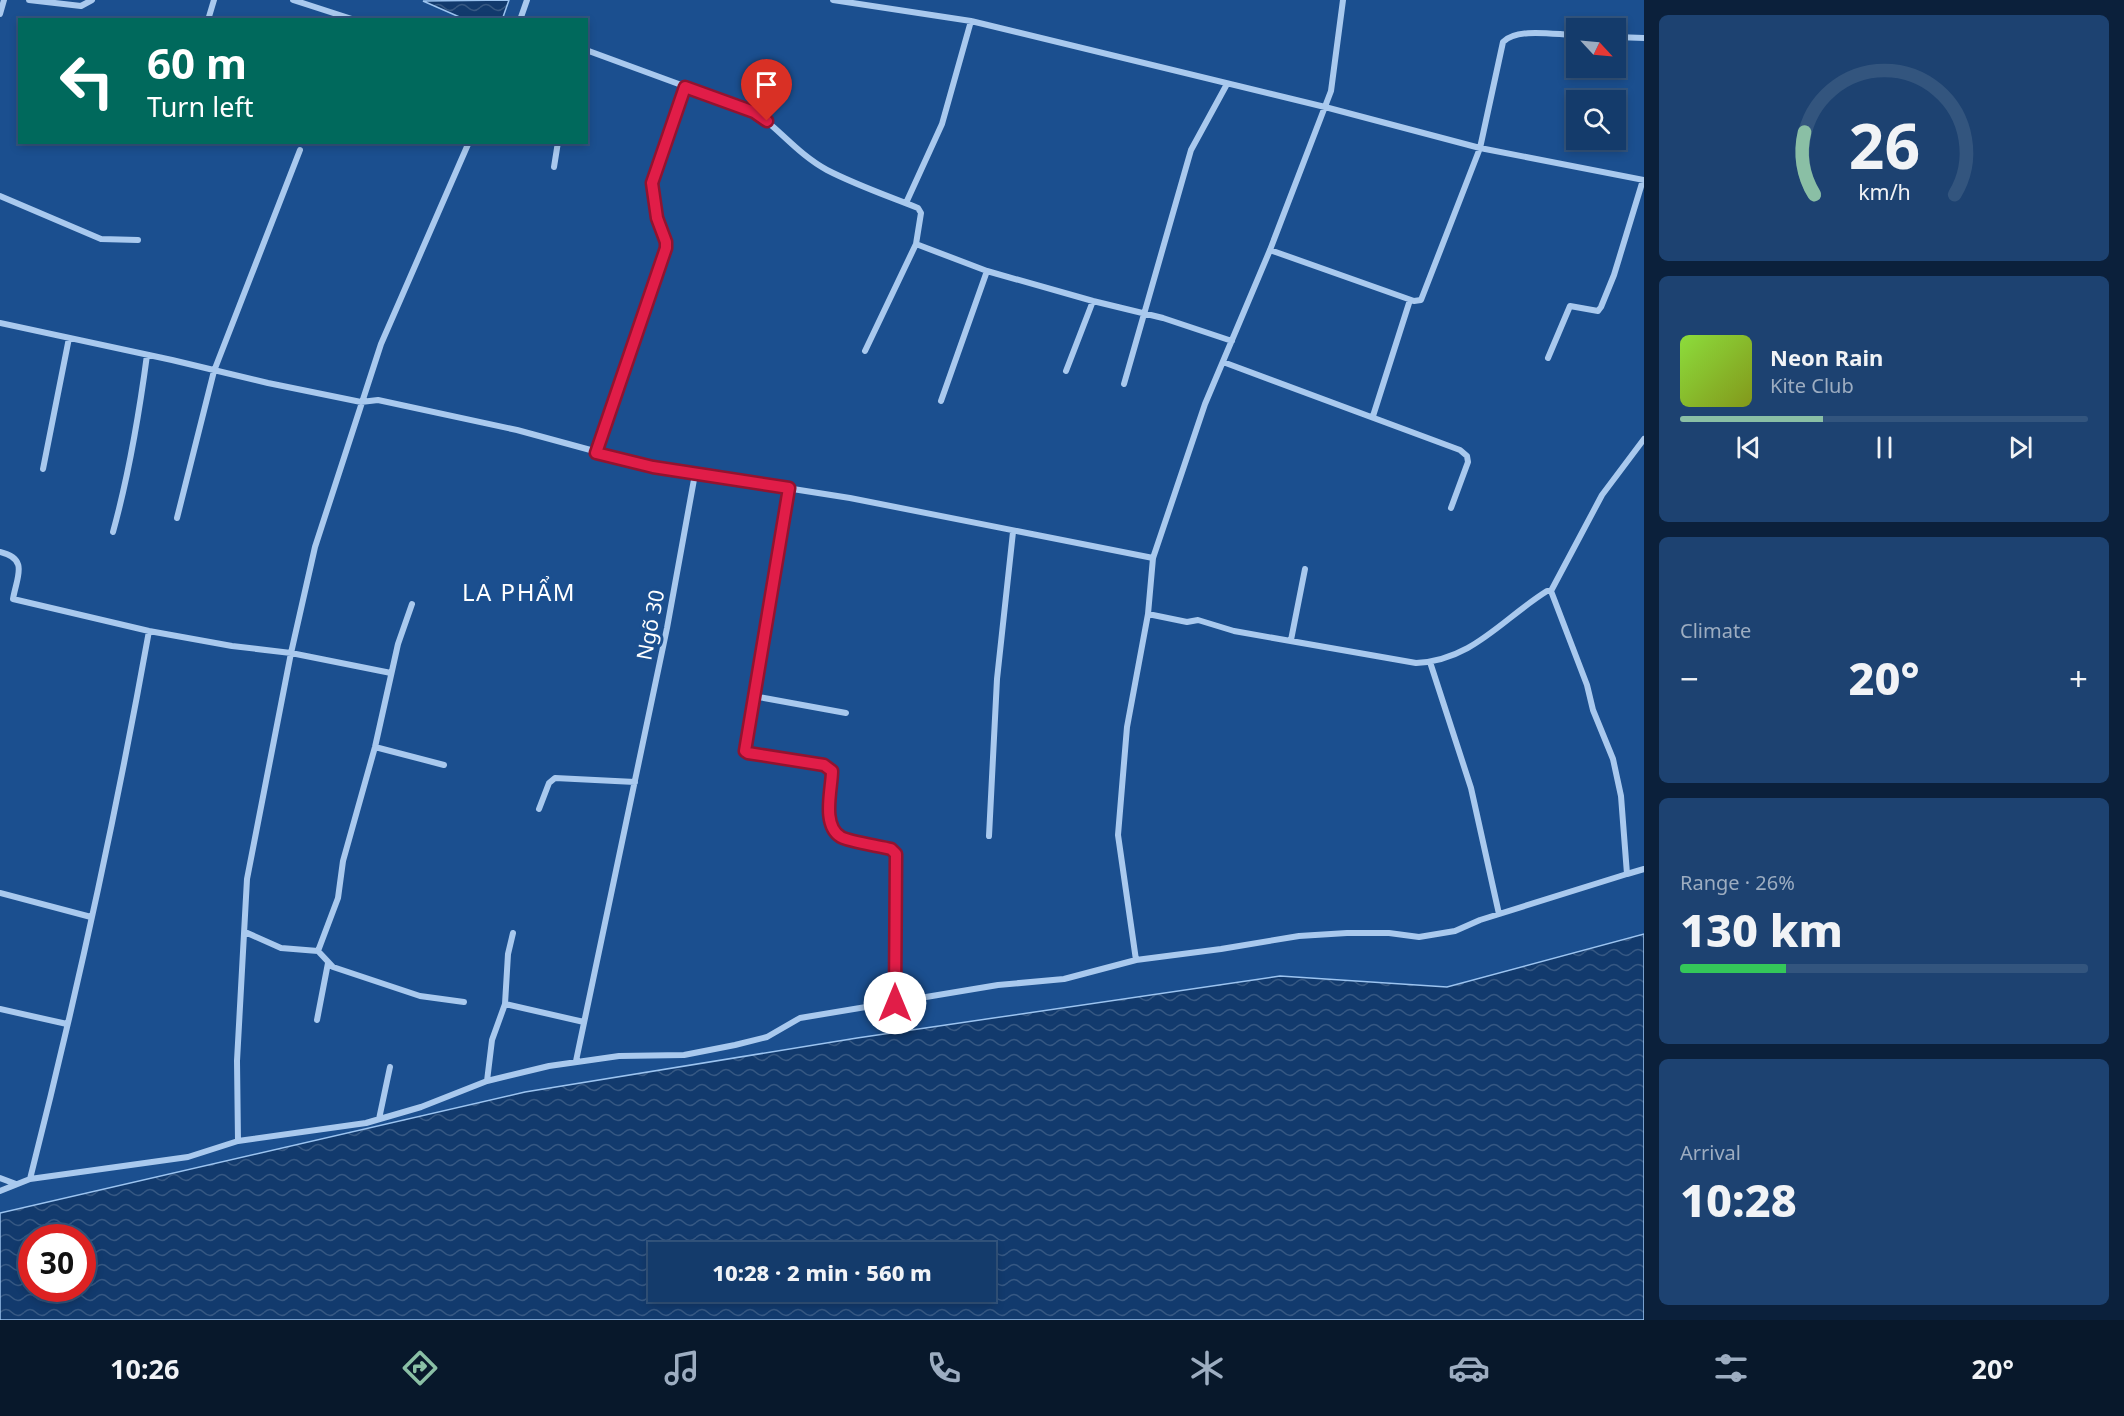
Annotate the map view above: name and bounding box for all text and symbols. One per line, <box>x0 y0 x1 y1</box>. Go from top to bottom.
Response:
north arrow <box>1566 18 1626 78</box>
map controls <box>1566 18 1626 150</box>
text: 60 m <box>147 34 247 91</box>
icon: left <box>48 42 126 120</box>
pin <box>741 59 792 121</box>
icon: arrive <box>750 68 783 101</box>
text: Turn left <box>147 88 253 125</box>
button: search <box>1566 90 1626 150</box>
text: 26 <box>1848 102 1920 187</box>
text: km/h <box>1858 177 1910 206</box>
text: Neon Rain <box>1770 342 1883 372</box>
text: Kite Club <box>1770 372 1854 399</box>
icon: previous <box>1732 431 1765 464</box>
icon: pause <box>1868 431 1901 464</box>
icon: next <box>2004 431 2037 464</box>
district label: LA PHẨM <box>462 575 576 608</box>
street label: Ngõ 30 <box>629 587 671 662</box>
text: Climate <box>1680 617 1751 644</box>
text: 20° <box>1848 647 1920 708</box>
text: − <box>1680 656 1699 701</box>
text: + <box>2069 656 2088 701</box>
text: Range · 26% <box>1680 869 1795 896</box>
text: 130 km <box>1680 899 1843 960</box>
position arrow <box>863 971 927 1035</box>
text: Arrival <box>1680 1139 1741 1166</box>
text: 10:28 <box>1680 1169 1797 1230</box>
speed limit sign: 30 <box>18 1224 96 1302</box>
text: 10:28 · 2 min · 560 m <box>712 1257 932 1287</box>
icon: directions <box>399 1347 441 1389</box>
icon: music <box>661 1347 703 1389</box>
icon: phone <box>923 1347 965 1389</box>
icon: climate <box>1186 1347 1228 1389</box>
icon: car <box>1448 1347 1490 1389</box>
icon: filters <box>1710 1347 1752 1389</box>
text: 10:26 <box>110 1350 179 1387</box>
text: 20° <box>1972 1350 2014 1387</box>

